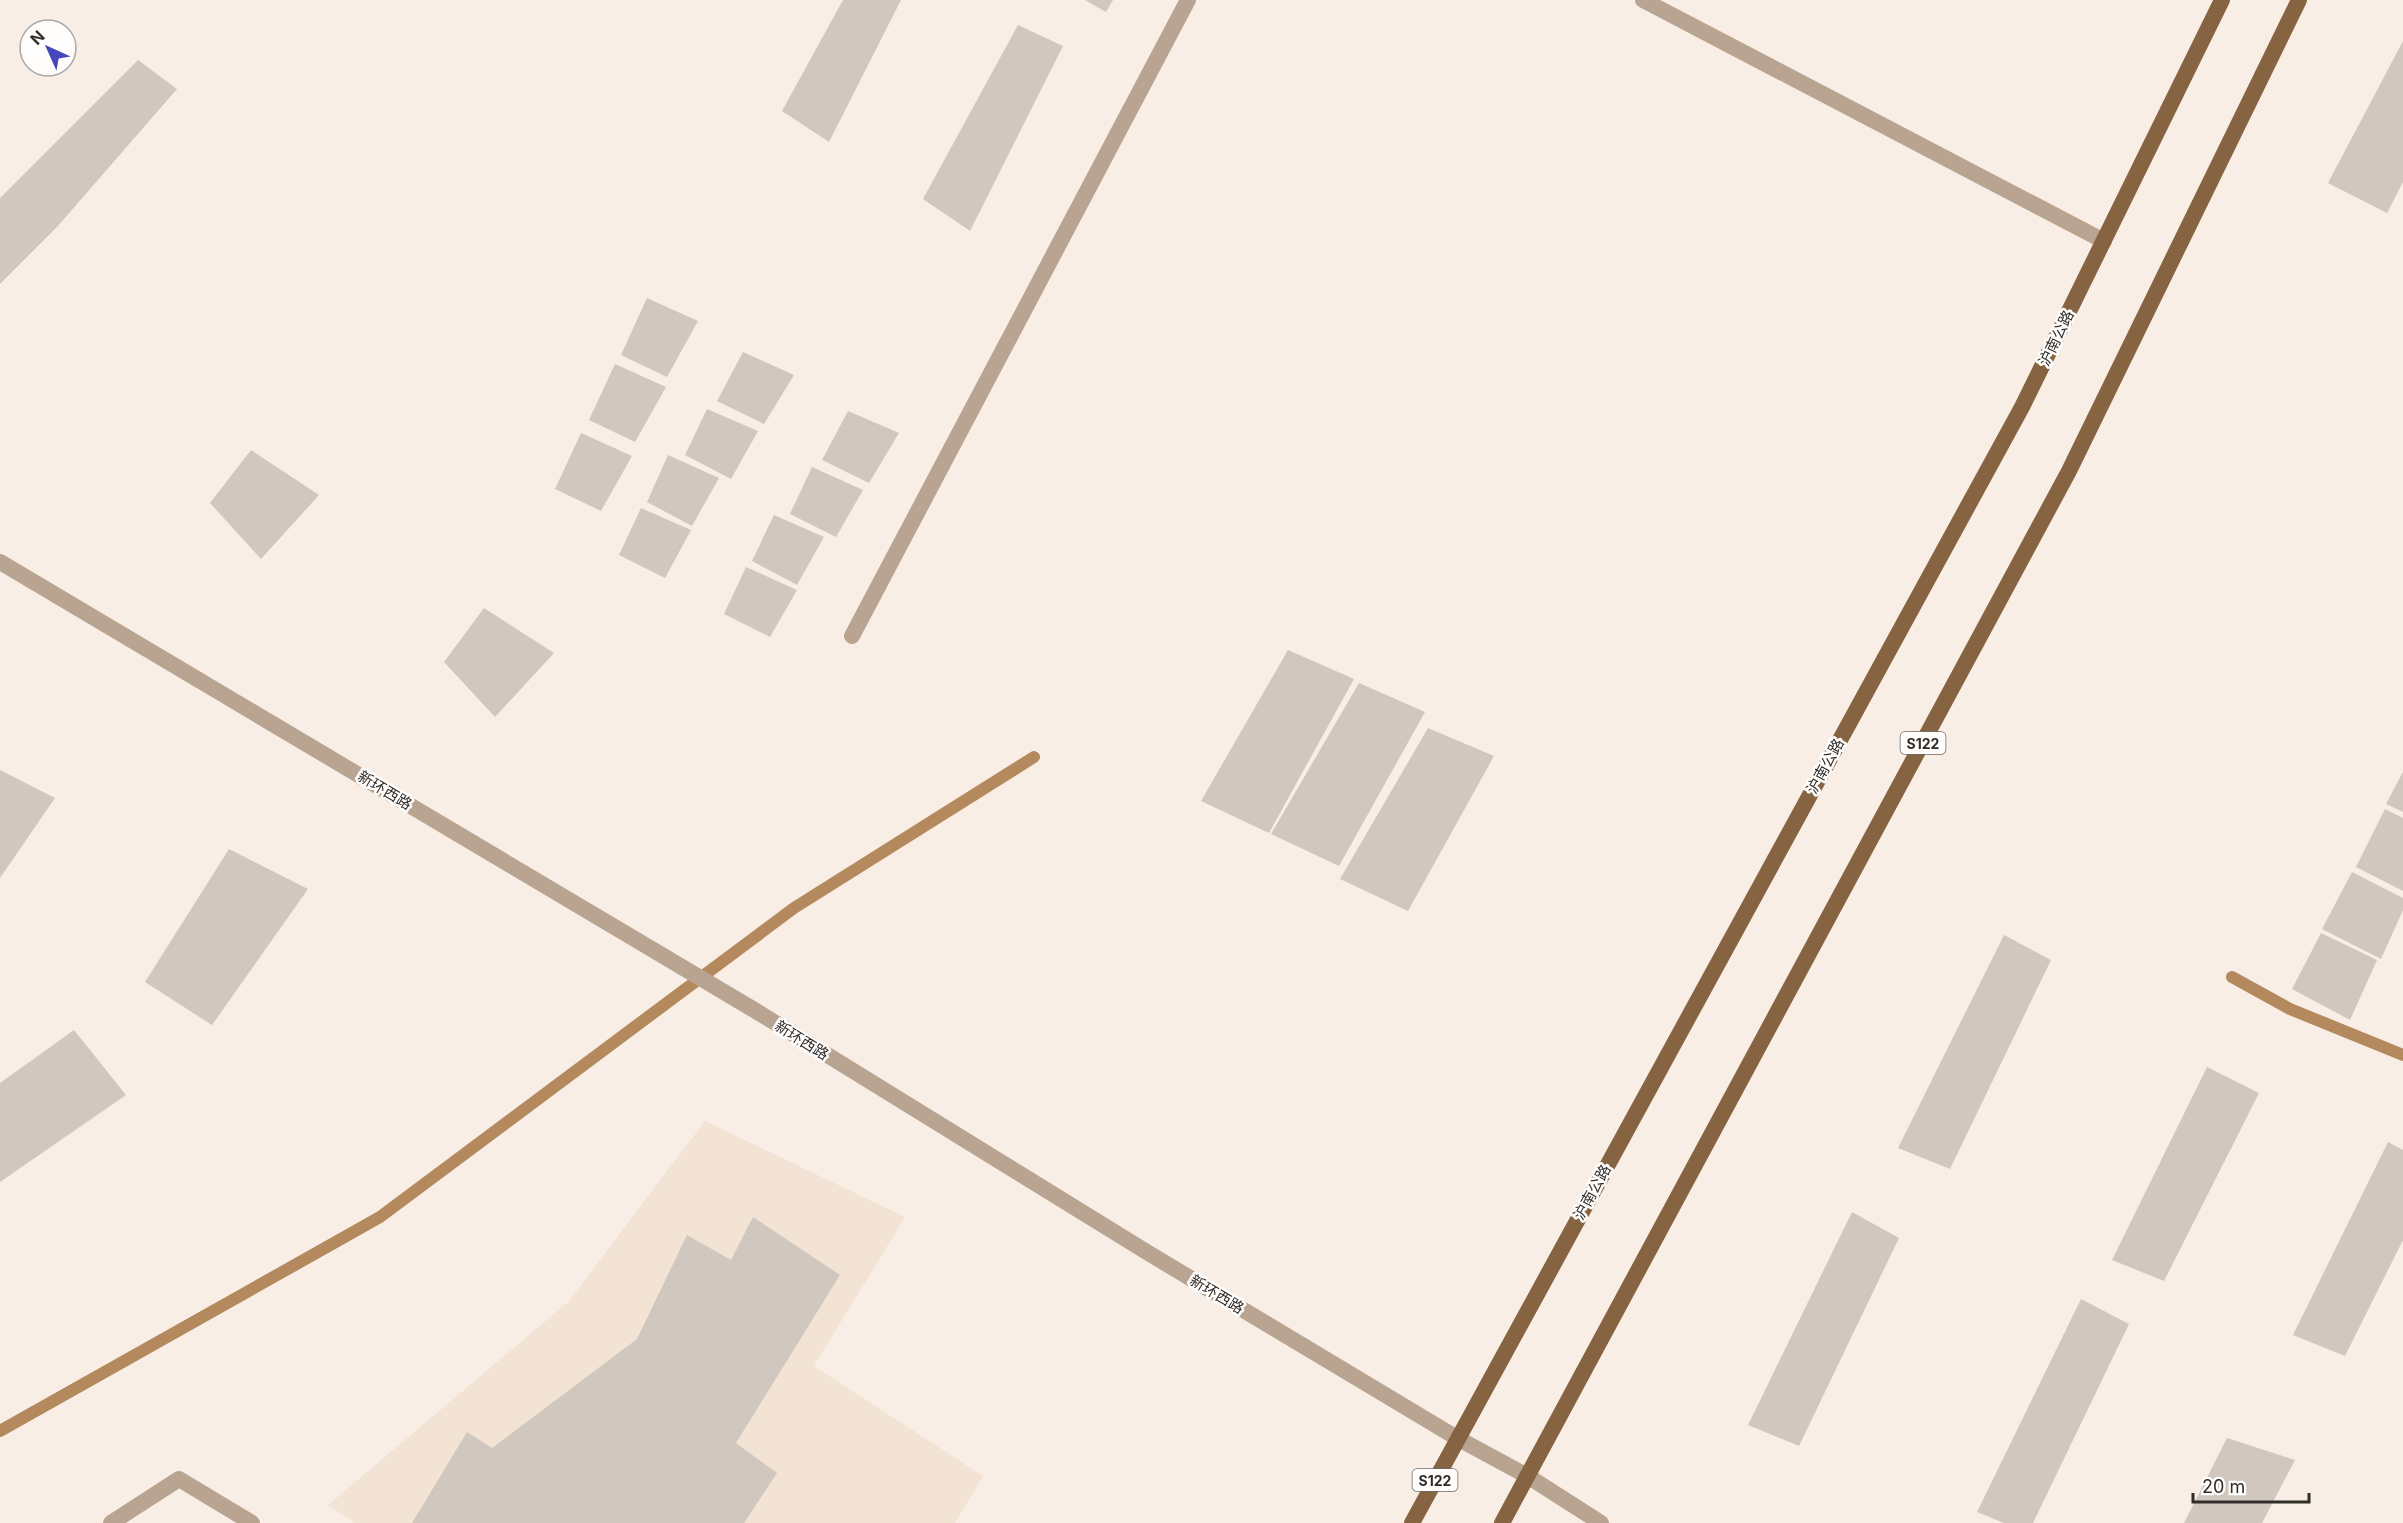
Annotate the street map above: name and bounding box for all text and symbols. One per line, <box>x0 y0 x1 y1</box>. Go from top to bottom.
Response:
north arrow <box>18 18 78 78</box>
text: N <box>26 26 49 49</box>
street label: 沪南公路 <box>2034 307 2078 369</box>
road number: S122 <box>1900 732 1946 754</box>
street label: 沪南公路 <box>1802 735 1848 797</box>
street label: 新环西路 <box>354 766 416 814</box>
street label: 新环西路 <box>772 1016 832 1064</box>
street label: 沪南公路 <box>1569 1161 1615 1223</box>
street label: 新环西路 <box>1186 1270 1248 1318</box>
scale bar <box>2193 1466 2308 1504</box>
road number: S122 <box>1412 1469 1458 1491</box>
text: 20 m <box>2202 1476 2245 1497</box>

